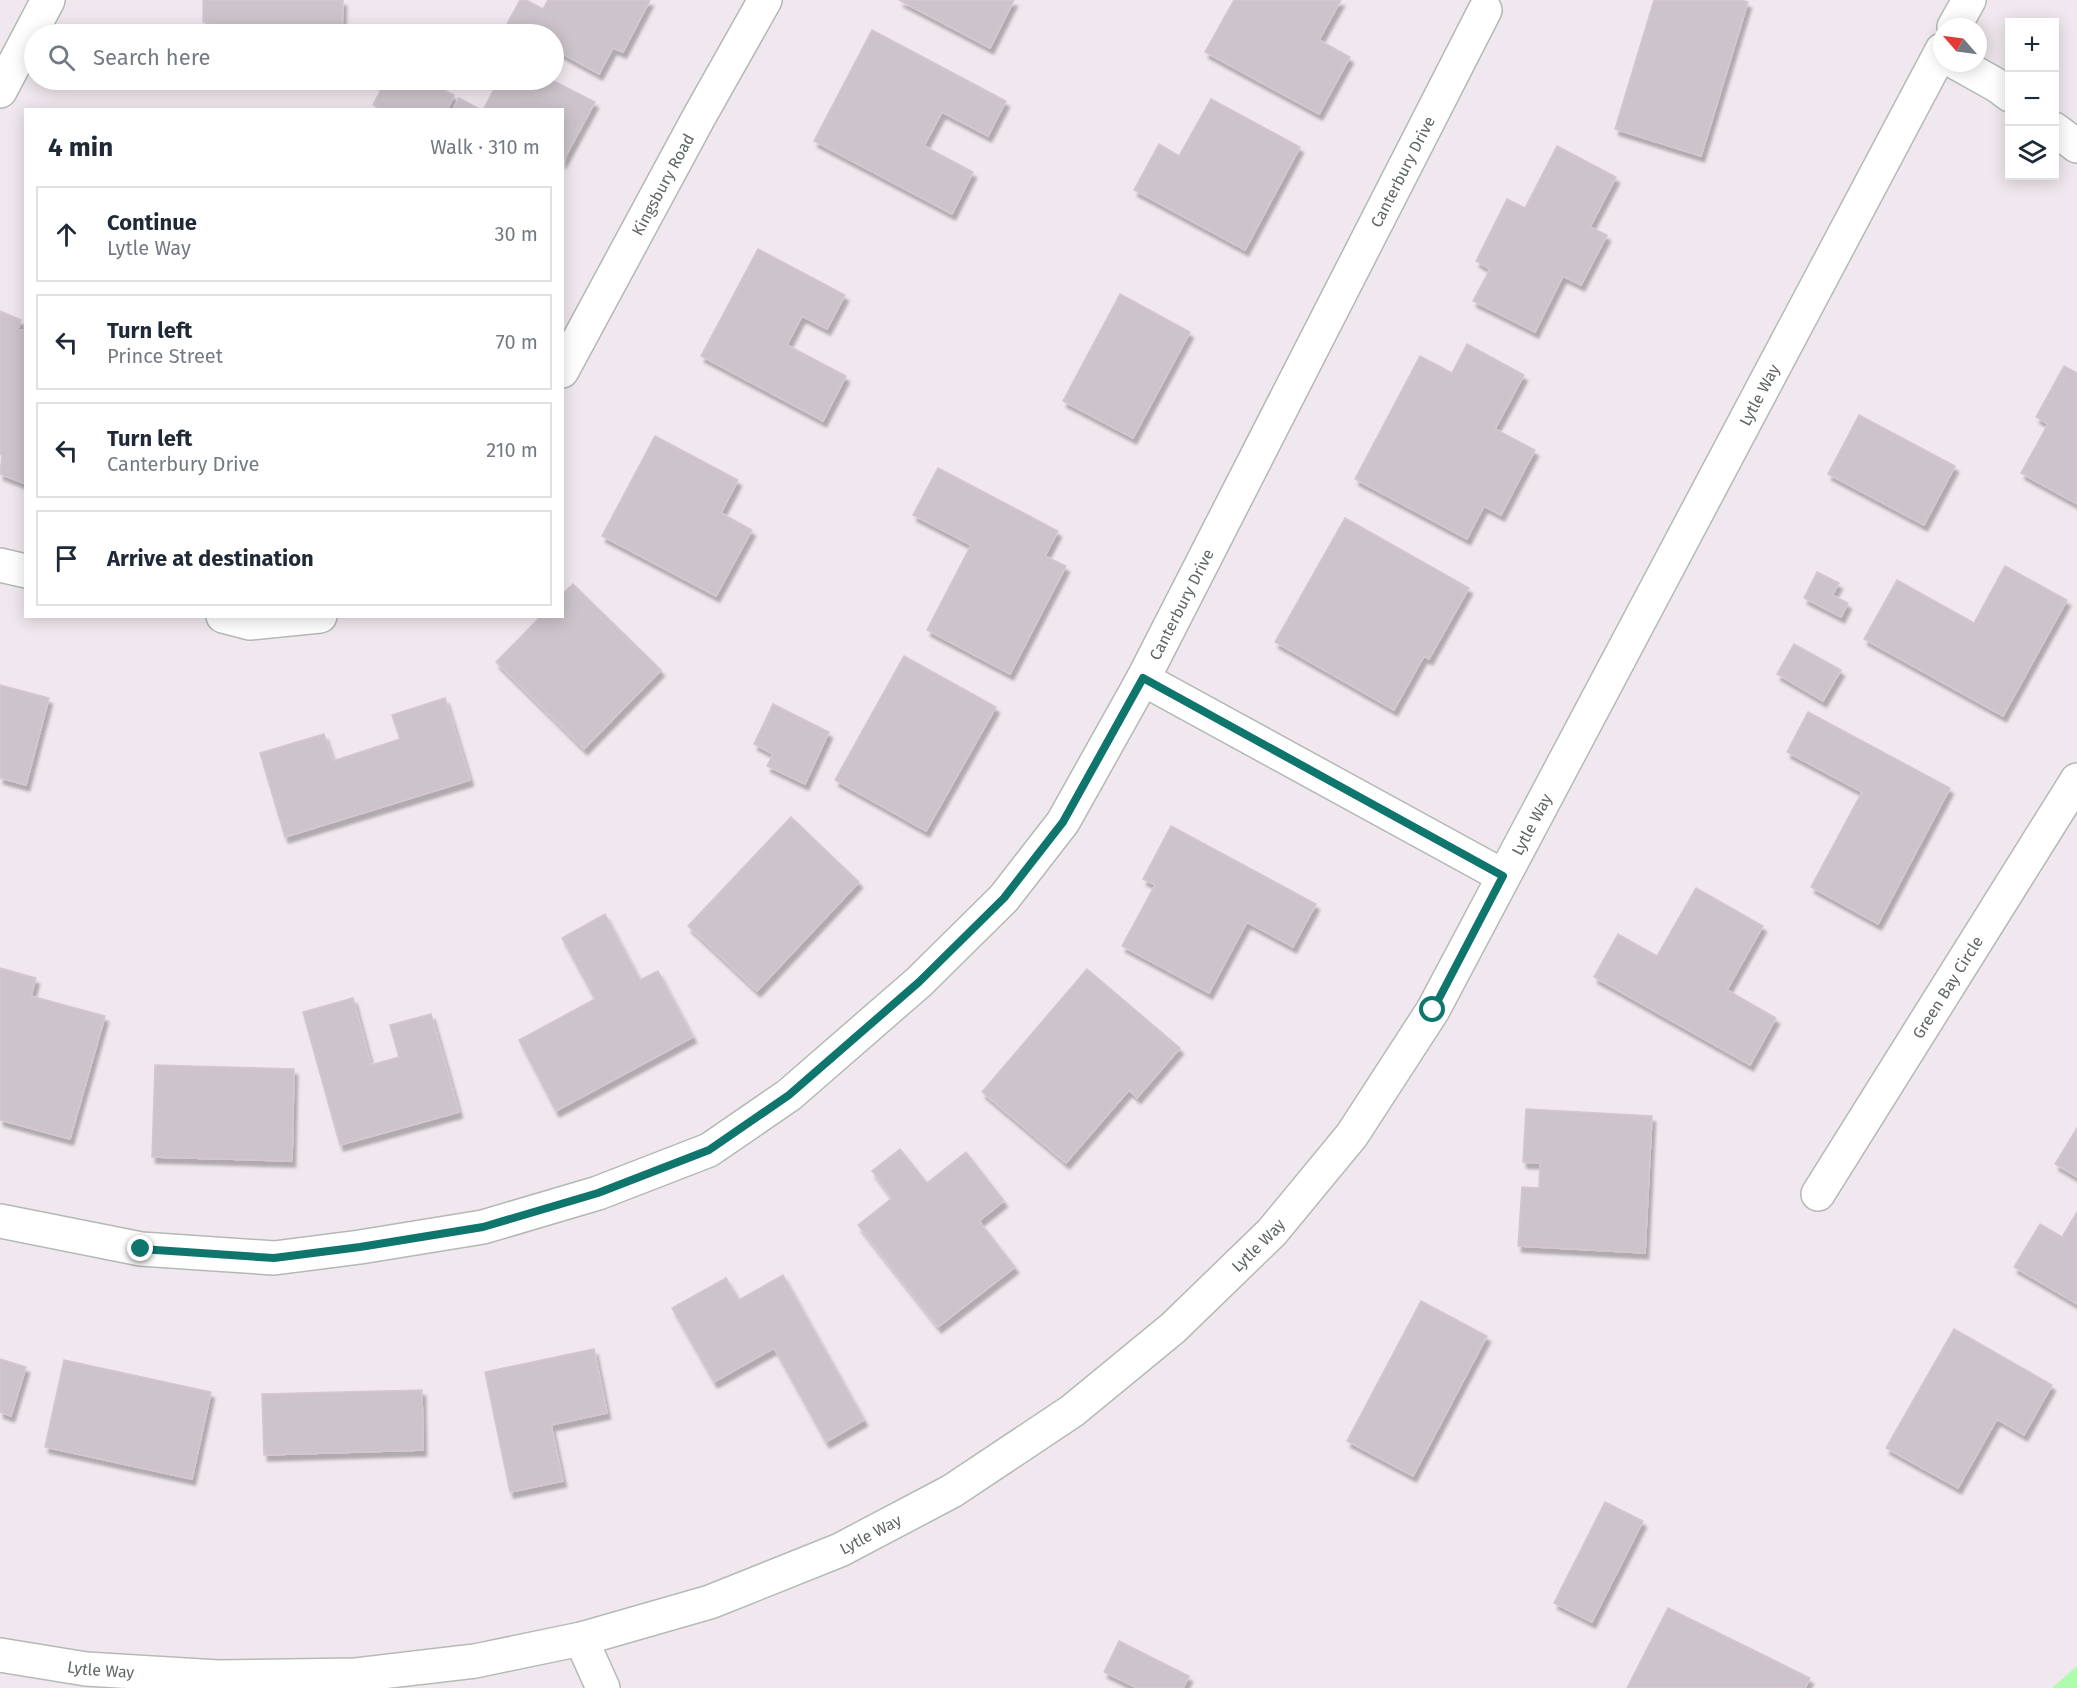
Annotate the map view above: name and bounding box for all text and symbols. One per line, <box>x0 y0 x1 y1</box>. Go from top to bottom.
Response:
north arrow <box>1933 18 1987 72</box>
map controls <box>2005 18 2059 180</box>
button: + <box>2005 18 2059 72</box>
search box <box>24 24 564 90</box>
icon: search <box>45 41 78 74</box>
text: Search here <box>93 44 211 71</box>
button: − <box>2005 72 2059 126</box>
street label: Canterbury Drive <box>1366 113 1439 230</box>
button: layers <box>2005 126 2059 180</box>
street label: Kingsbury Road <box>627 130 698 239</box>
text: 4 min <box>48 132 113 163</box>
text: Walk · 310 m <box>430 135 540 159</box>
text: Continue <box>107 209 197 236</box>
icon: ahead <box>50 218 83 251</box>
text: 30 m <box>494 222 538 246</box>
text: Lytle Way <box>107 236 191 260</box>
text: Turn left <box>107 317 192 344</box>
icon: left <box>50 326 83 359</box>
text: 70 m <box>496 330 538 354</box>
text: Prince Street <box>107 344 223 368</box>
street label: Lytle Way <box>1735 361 1783 429</box>
text: Turn left <box>107 425 192 452</box>
icon: left <box>50 434 83 467</box>
text: 210 m <box>486 438 538 462</box>
text: Canterbury Drive <box>107 452 259 476</box>
icon: arrive <box>50 542 83 575</box>
text: Arrive at destination <box>107 545 314 572</box>
street label: Canterbury Drive <box>1145 546 1217 663</box>
street label: Lytle Way <box>1507 790 1556 858</box>
street label: Green Bay Circle <box>1908 932 1987 1042</box>
route start <box>1419 996 1445 1022</box>
street label: Lytle Way <box>1228 1215 1289 1275</box>
route end <box>127 1235 153 1261</box>
street label: Lytle Way <box>836 1510 905 1558</box>
street label: Lytle Way <box>66 1657 135 1681</box>

